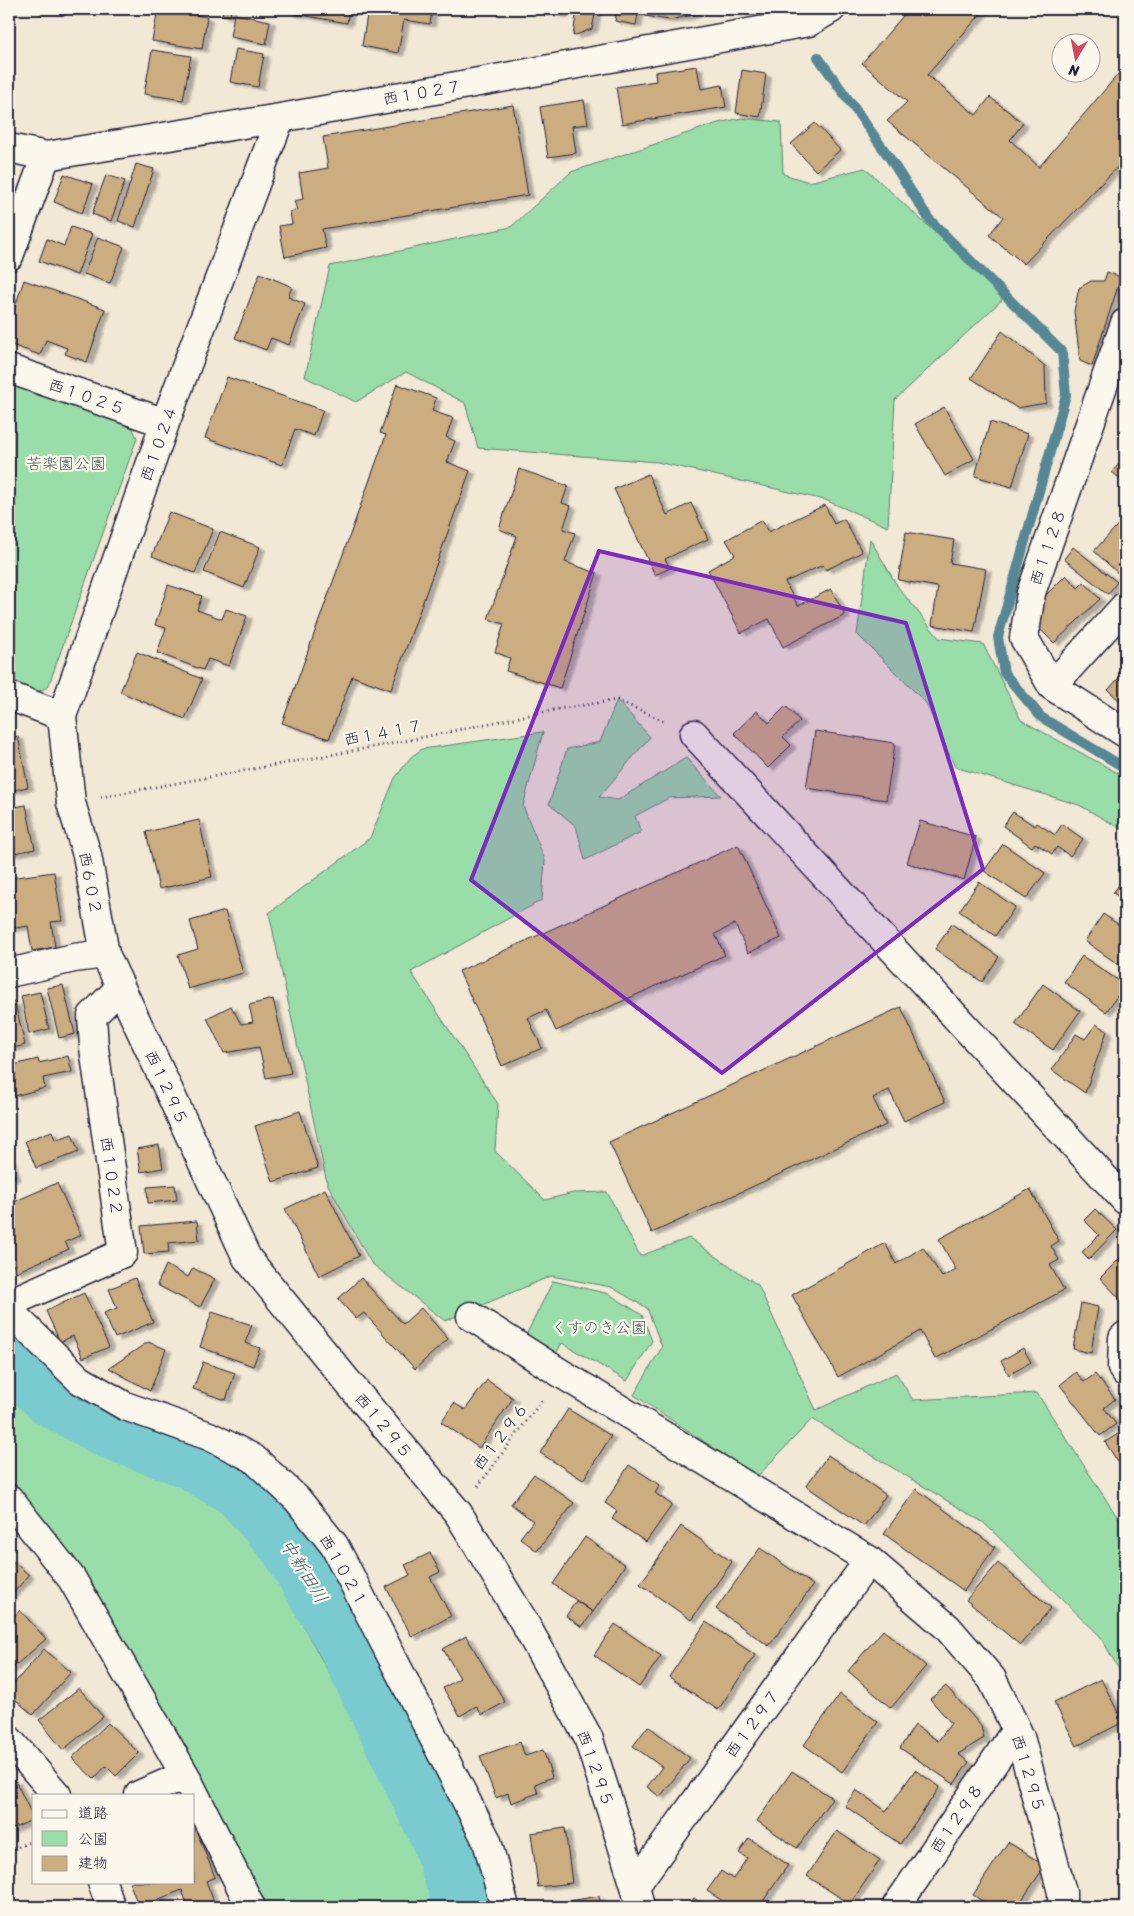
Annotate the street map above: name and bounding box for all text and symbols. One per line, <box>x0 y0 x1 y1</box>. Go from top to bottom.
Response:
north arrow <box>1052 32 1102 82</box>
text: N <box>1067 57 1082 84</box>
street label: 西１０２７ <box>380 71 464 114</box>
street label: 西１０２５ <box>44 370 129 423</box>
street label: 西１０２４ <box>131 401 186 486</box>
park label: 苦楽園公園 <box>26 449 106 478</box>
street label: 西１１２８ <box>1021 505 1074 590</box>
street label: 西１４１７ <box>341 711 425 754</box>
street label: 西６０２ <box>70 849 111 917</box>
street label: 西１２９５ <box>136 1045 197 1130</box>
street label: 西１０２２ <box>92 1134 131 1218</box>
park label: くすのき公園 <box>551 1313 647 1342</box>
street label: 西１２９５ <box>347 1385 420 1465</box>
street label: 西１２９６ <box>465 1396 536 1477</box>
street label: 西１０２１ <box>311 1528 376 1612</box>
water label: 中新田川 <box>271 1532 337 1610</box>
street label: 西１２９７ <box>717 1682 788 1764</box>
street label: 西１２９５ <box>568 1726 623 1811</box>
street label: 西１２９５ <box>1003 1731 1054 1816</box>
street label: 西１２９８ <box>922 1777 991 1860</box>
legend <box>32 1794 195 1884</box>
text: 道路 <box>78 1800 108 1826</box>
text: 公園 <box>78 1826 108 1852</box>
text: 建物 <box>78 1850 108 1876</box>

